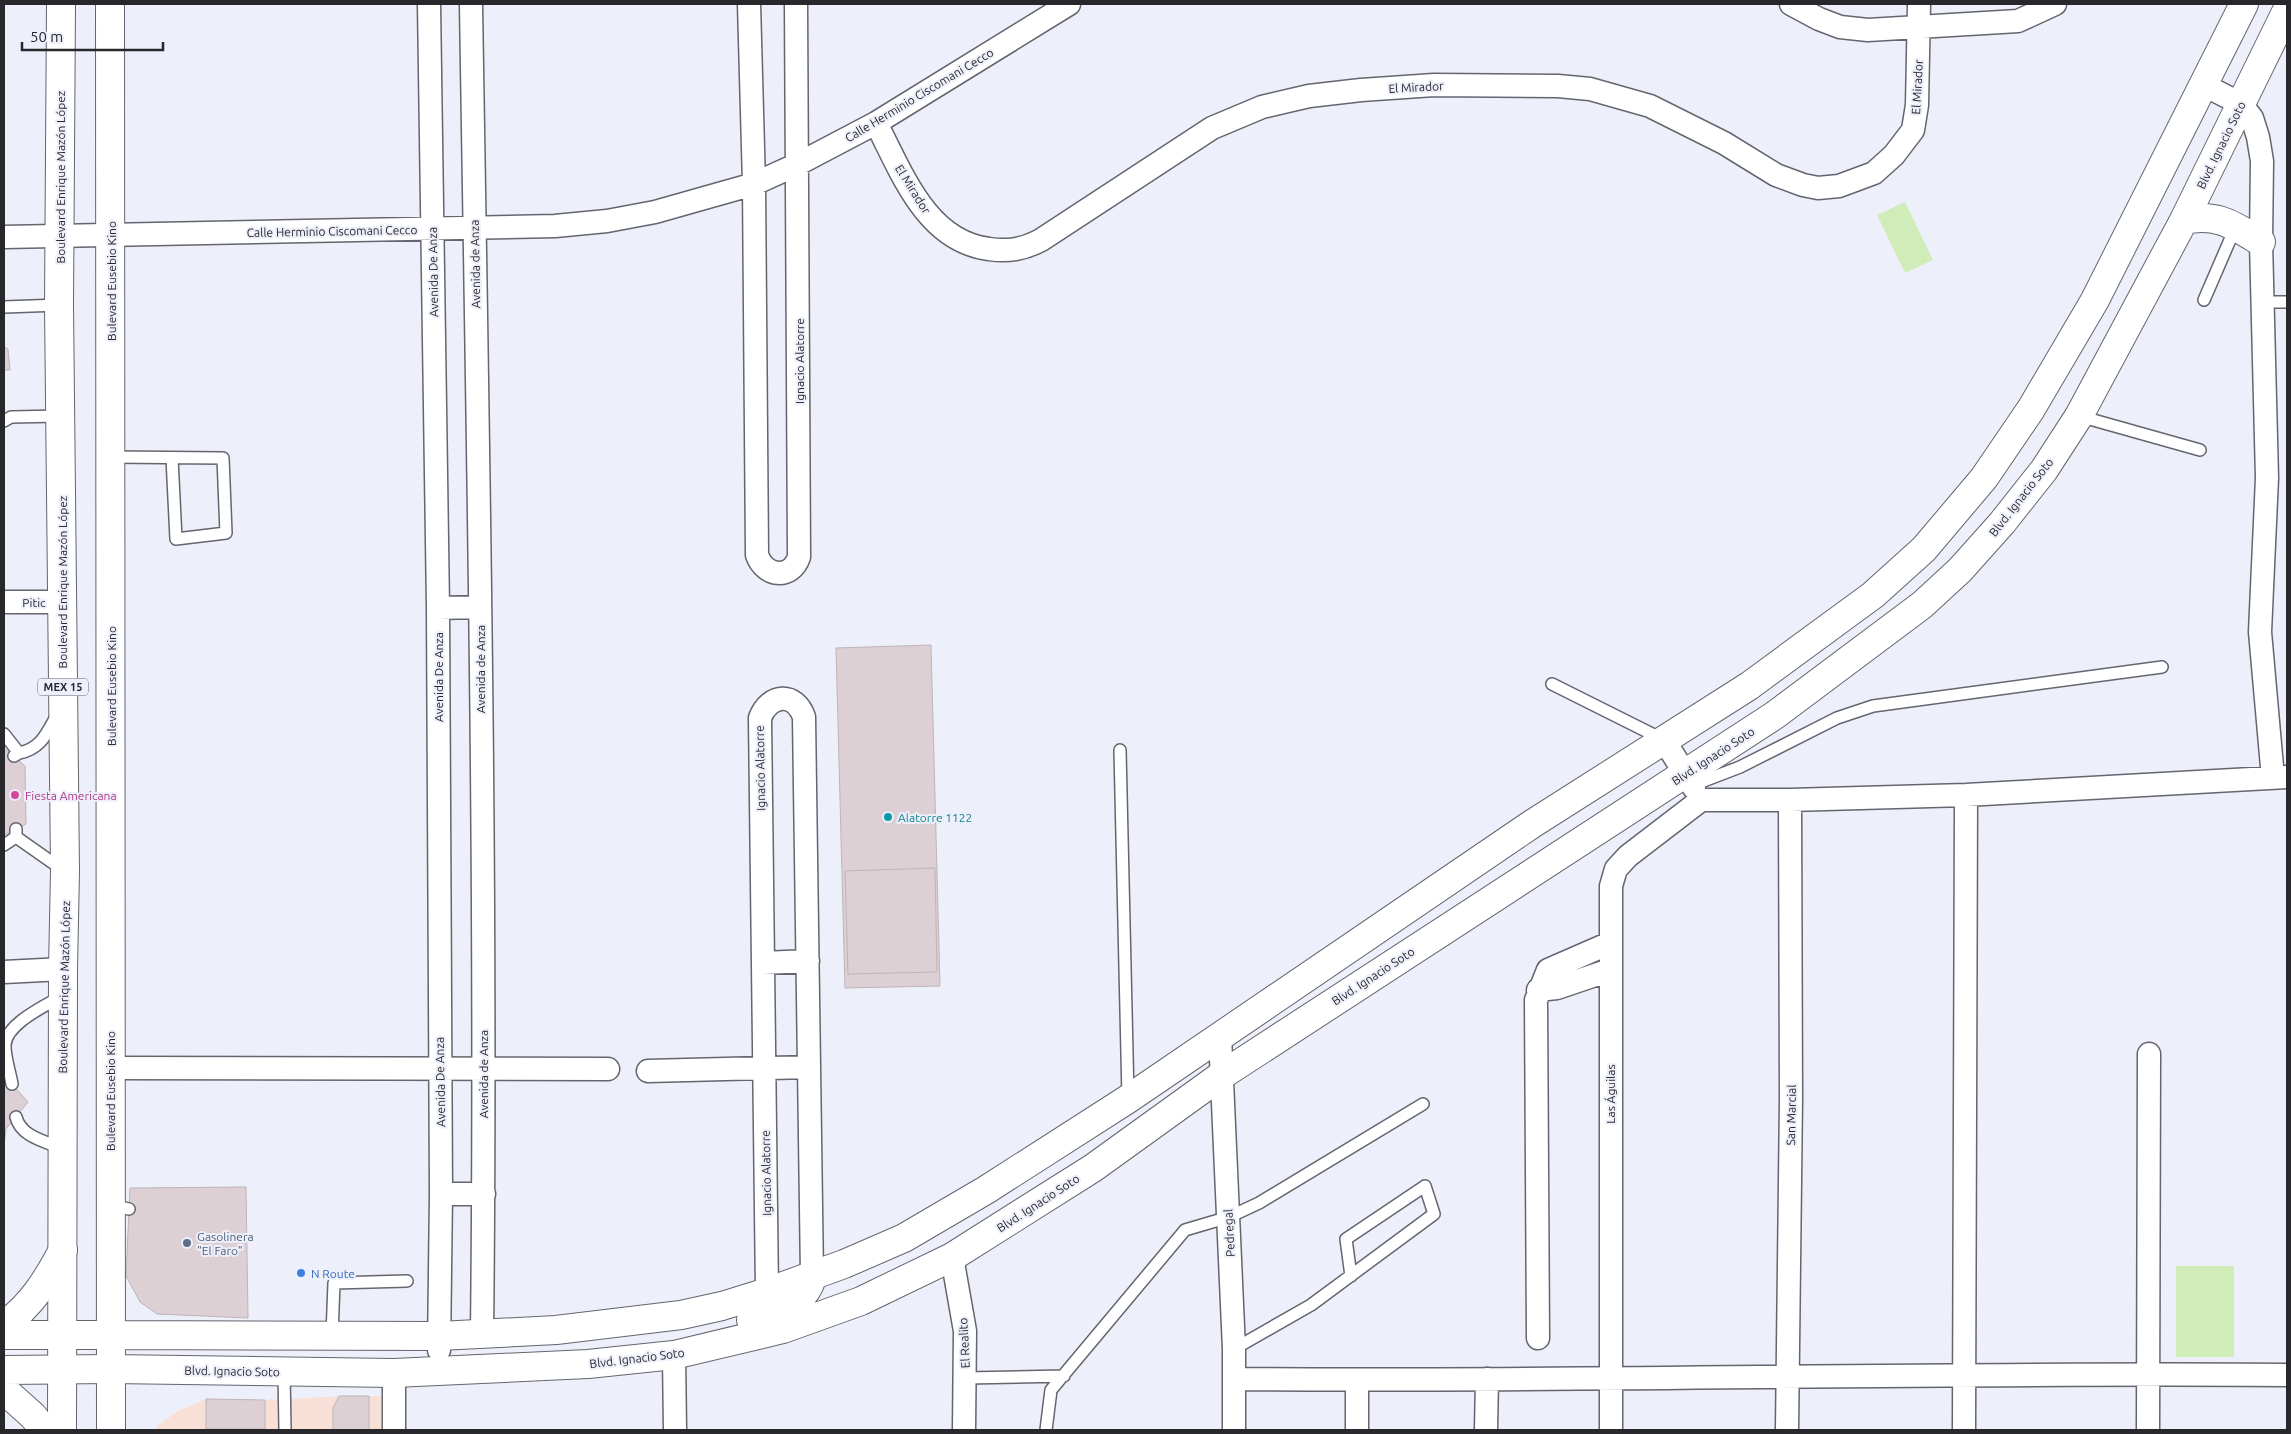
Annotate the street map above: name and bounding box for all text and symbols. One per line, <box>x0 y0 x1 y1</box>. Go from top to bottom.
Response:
scale bar <box>22 20 164 52</box>
text: 50 m <box>30 28 63 45</box>
street label: Calle Herminio Ciscomani Cecco <box>842 45 996 145</box>
street label: El Mirador <box>1909 59 1925 115</box>
street label: El Mirador <box>1388 79 1444 95</box>
street label: Boulevard Enrique Mazón López <box>54 90 67 263</box>
street label: Blvd. Ignacio Soto <box>2194 99 2248 191</box>
street label: El Mirador <box>893 162 933 216</box>
street label: Avenida de Anza <box>468 220 482 308</box>
street label: Bulevard Eusebio Kino <box>105 221 118 341</box>
street label: Calle Herminio Ciscomani Cecco <box>247 223 417 239</box>
street label: Avenida De Anza <box>426 227 440 317</box>
street label: Ignacio Alatorre <box>793 318 806 404</box>
street label: Blvd. Ignacio Soto <box>1986 455 2056 539</box>
street label: Boulevard Enrique Mazón López <box>56 495 69 668</box>
street label: Pitic <box>22 596 46 609</box>
street label: Avenida de Anza <box>474 625 487 713</box>
street label: Bulevard Eusebio Kino <box>105 626 118 746</box>
street label: Avenida De Anza <box>432 632 445 722</box>
road number: MEX 15 <box>38 679 88 696</box>
street label: Ignacio Alatorre <box>753 725 767 811</box>
street label: Blvd. Ignacio Soto <box>1669 725 1757 787</box>
marker: Fiesta Americana <box>9 789 21 801</box>
place label: Fiesta Americana <box>25 789 117 802</box>
marker: Alatorre 1122 <box>882 811 894 823</box>
place label: Alatorre 1122 <box>898 811 972 824</box>
street label: Boulevard Enrique Mazón López <box>56 900 72 1073</box>
street label: Blvd. Ignacio Soto <box>1329 945 1417 1007</box>
street label: Avenida de Anza <box>477 1030 490 1118</box>
street label: Bulevard Eusebio Kino <box>104 1031 117 1151</box>
street label: Avenida De Anza <box>433 1037 447 1127</box>
street label: Las Águilas <box>1604 1064 1617 1124</box>
street label: San Marcial <box>1784 1084 1798 1146</box>
street label: Ignacio Alatorre <box>759 1130 773 1216</box>
street label: Blvd. Ignacio Soto <box>994 1172 1082 1234</box>
street label: Pedregal <box>1221 1209 1237 1257</box>
place label: Gasolinera "El Faro" <box>197 1230 254 1257</box>
marker: Gasolinera "El Faro" <box>181 1237 193 1249</box>
marker: N Route <box>295 1267 307 1279</box>
place label: N Route <box>311 1267 355 1280</box>
street label: El Realito <box>956 1317 972 1369</box>
street label: Blvd. Ignacio Soto <box>589 1346 685 1370</box>
street label: Blvd. Ignacio Soto <box>184 1364 280 1378</box>

